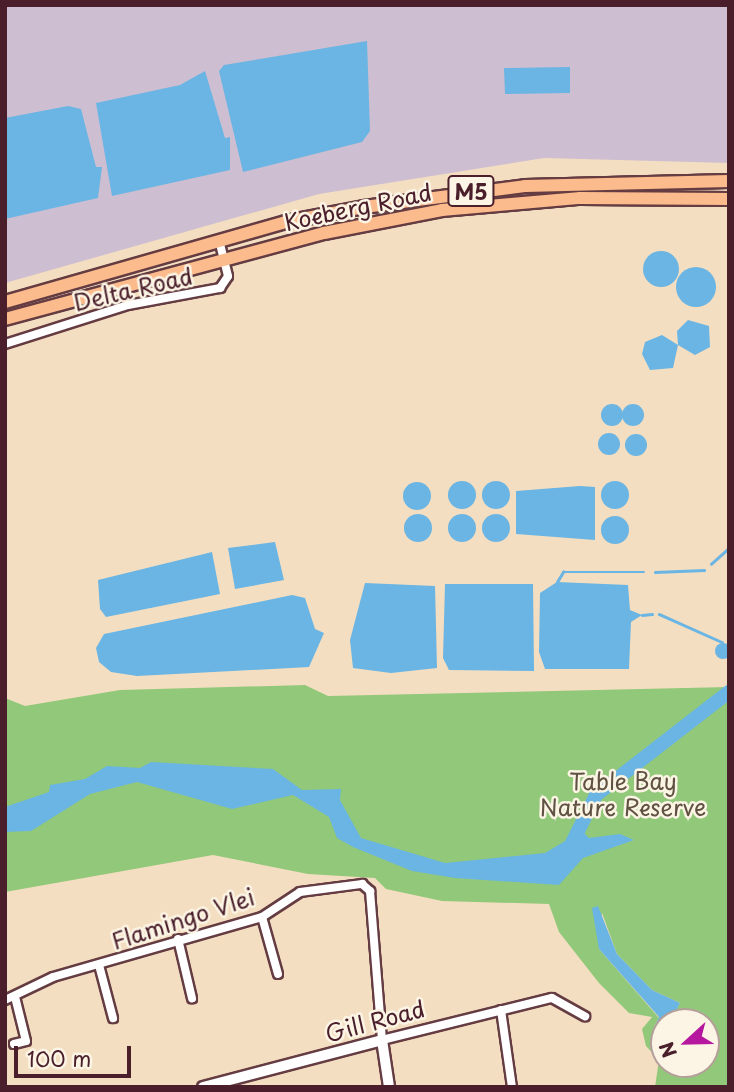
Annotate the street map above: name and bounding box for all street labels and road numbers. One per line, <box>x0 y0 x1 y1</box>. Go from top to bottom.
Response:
road number: M5 <box>447 174 496 208</box>
street label: Koeberg Road <box>282 178 434 236</box>
street label: Delta Road <box>70 262 196 316</box>
street label: Flamingo Vlei <box>108 883 258 955</box>
street label: Gill Road <box>322 994 428 1048</box>

